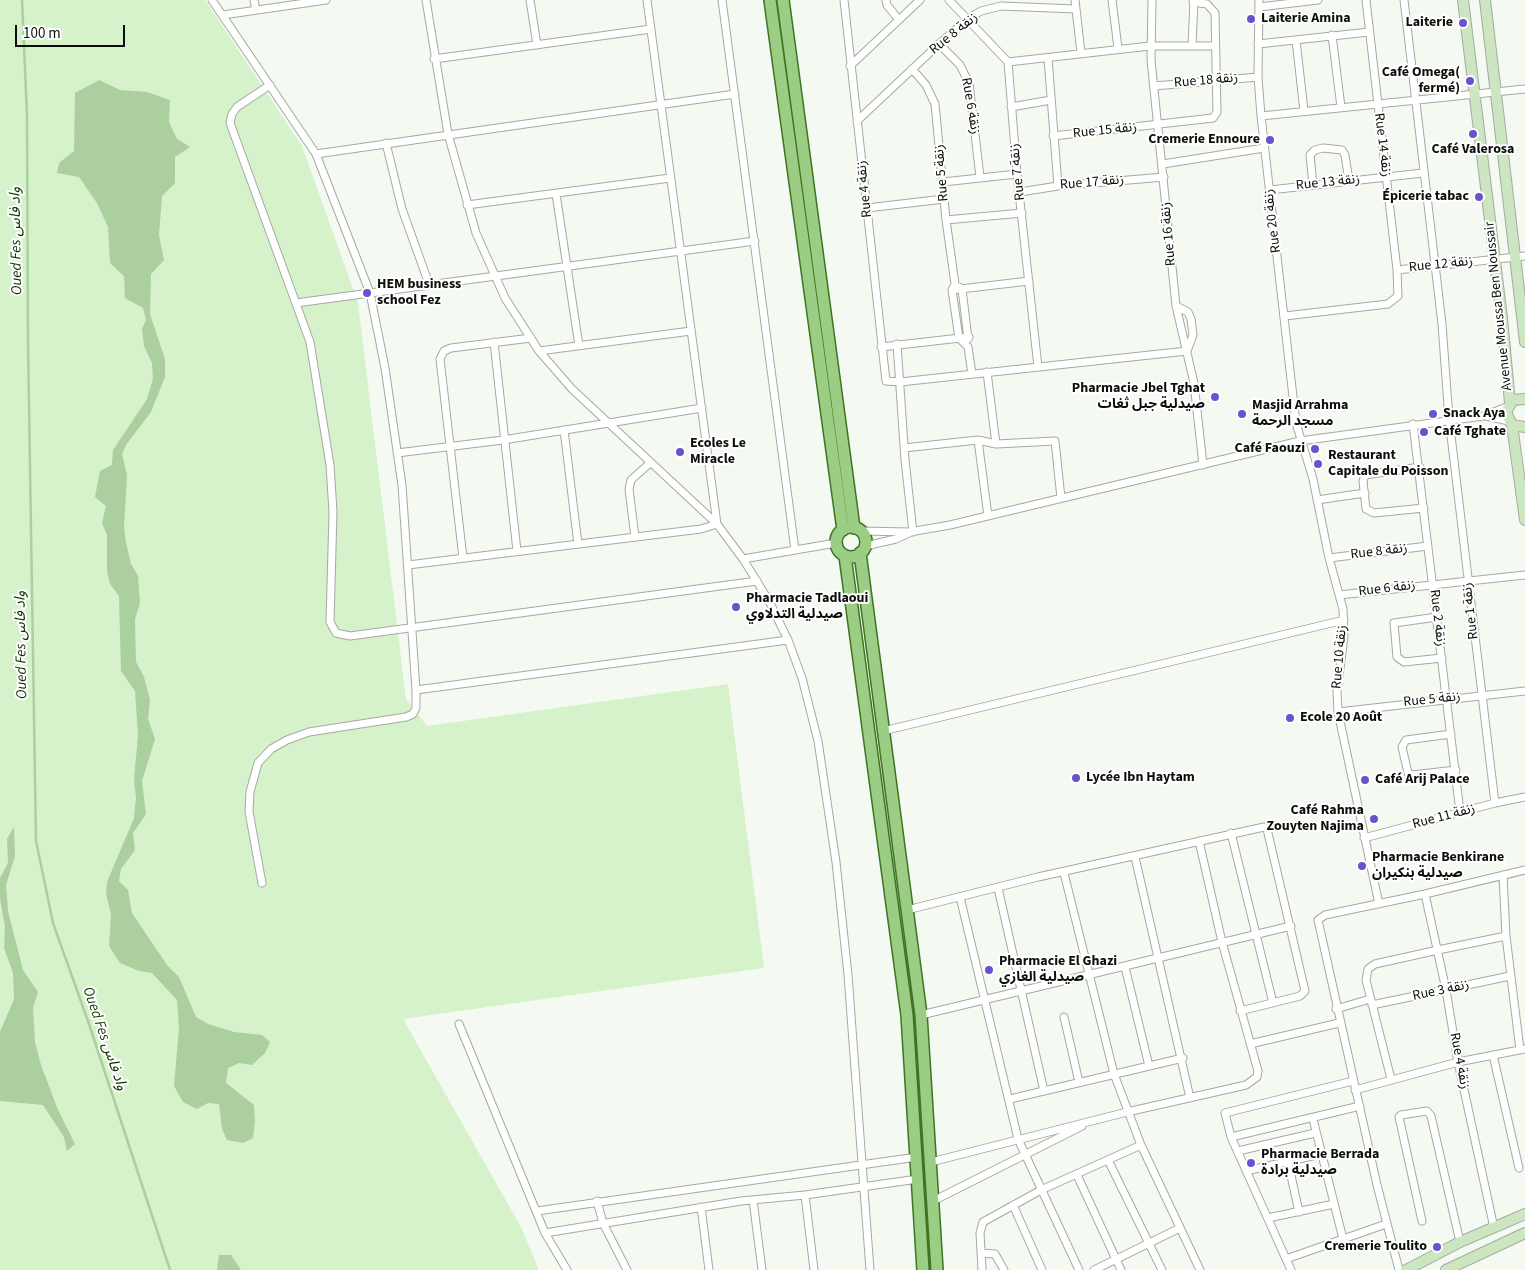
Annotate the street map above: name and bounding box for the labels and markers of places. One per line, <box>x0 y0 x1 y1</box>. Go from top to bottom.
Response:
place label: Laiterie Amina <box>1261 11 1351 27</box>
marker: Laiterie Amina <box>1245 13 1257 25</box>
place label: Laiterie <box>1405 15 1453 31</box>
marker: Laiterie <box>1457 17 1469 29</box>
place label: Café Omega( fermé) <box>1382 65 1460 98</box>
marker: Café Omega( fermé) <box>1464 75 1476 87</box>
marker: Café Valerosa <box>1467 128 1479 140</box>
place label: Cremerie Ennoure <box>1148 132 1260 148</box>
marker: Cremerie Ennoure <box>1264 134 1276 146</box>
place label: Café Valerosa <box>1432 142 1514 158</box>
place label: Épicerie tabac <box>1382 189 1469 205</box>
marker: Épicerie tabac <box>1473 191 1485 203</box>
place label: HEM business school Fez <box>377 277 461 310</box>
marker: HEM business school Fez <box>361 287 373 299</box>
place label: Pharmacie Jbel Tghat صيدلية جبل ثغات <box>1072 381 1205 414</box>
marker: Pharmacie Jbel Tghat صيدلية جبل ثغات <box>1209 391 1221 403</box>
place label: Masjid Arrahma مسجد الرحمة <box>1252 398 1348 431</box>
place label: Snack Aya <box>1443 406 1505 422</box>
marker: Masjid Arrahma مسجد الرحمة <box>1236 408 1248 420</box>
marker: Snack Aya <box>1427 408 1439 420</box>
place label: Café Tghate <box>1434 424 1506 440</box>
marker: Café Tghate <box>1418 426 1430 438</box>
place label: Ecoles Le Miracle <box>690 436 746 468</box>
place label: Café Faouzi <box>1235 441 1305 457</box>
marker: Café Faouzi <box>1309 443 1321 455</box>
marker: Ecoles Le Miracle <box>674 446 686 458</box>
place label: Restaurant Capitale du Poisson <box>1328 448 1449 481</box>
marker: Restaurant Capitale du Poisson <box>1312 458 1324 470</box>
place label: Pharmacie Tadlaoui صيدلية التدلاوي <box>746 591 868 624</box>
marker: Pharmacie Tadlaoui صيدلية التدلاوي <box>730 601 742 613</box>
place label: Ecole 20 Août <box>1300 710 1382 726</box>
marker: Ecole 20 Août <box>1284 712 1296 724</box>
place label: Lycée Ibn Haytam <box>1086 770 1195 786</box>
marker: Lycée Ibn Haytam <box>1070 772 1082 784</box>
place label: Café Arij Palace <box>1375 772 1469 788</box>
marker: Café Arij Palace <box>1359 774 1371 786</box>
place label: Café Rahma Zouyten Najima <box>1267 803 1364 836</box>
marker: Café Rahma Zouyten Najima <box>1368 813 1380 825</box>
place label: Pharmacie Benkirane صيدلية بنكيران <box>1372 850 1504 882</box>
marker: Pharmacie Benkirane صيدلية بنكيران <box>1356 860 1368 872</box>
place label: Pharmacie El Ghazi صيدلية الغازي <box>999 954 1117 986</box>
marker: Pharmacie El Ghazi صيدلية الغازي <box>983 964 995 976</box>
place label: Pharmacie Berrada صيدلية برادة <box>1261 1147 1379 1180</box>
marker: Pharmacie Berrada صيدلية برادة <box>1245 1157 1257 1169</box>
place label: Cremerie Toulito <box>1324 1239 1427 1255</box>
marker: Cremerie Toulito <box>1431 1241 1443 1253</box>

